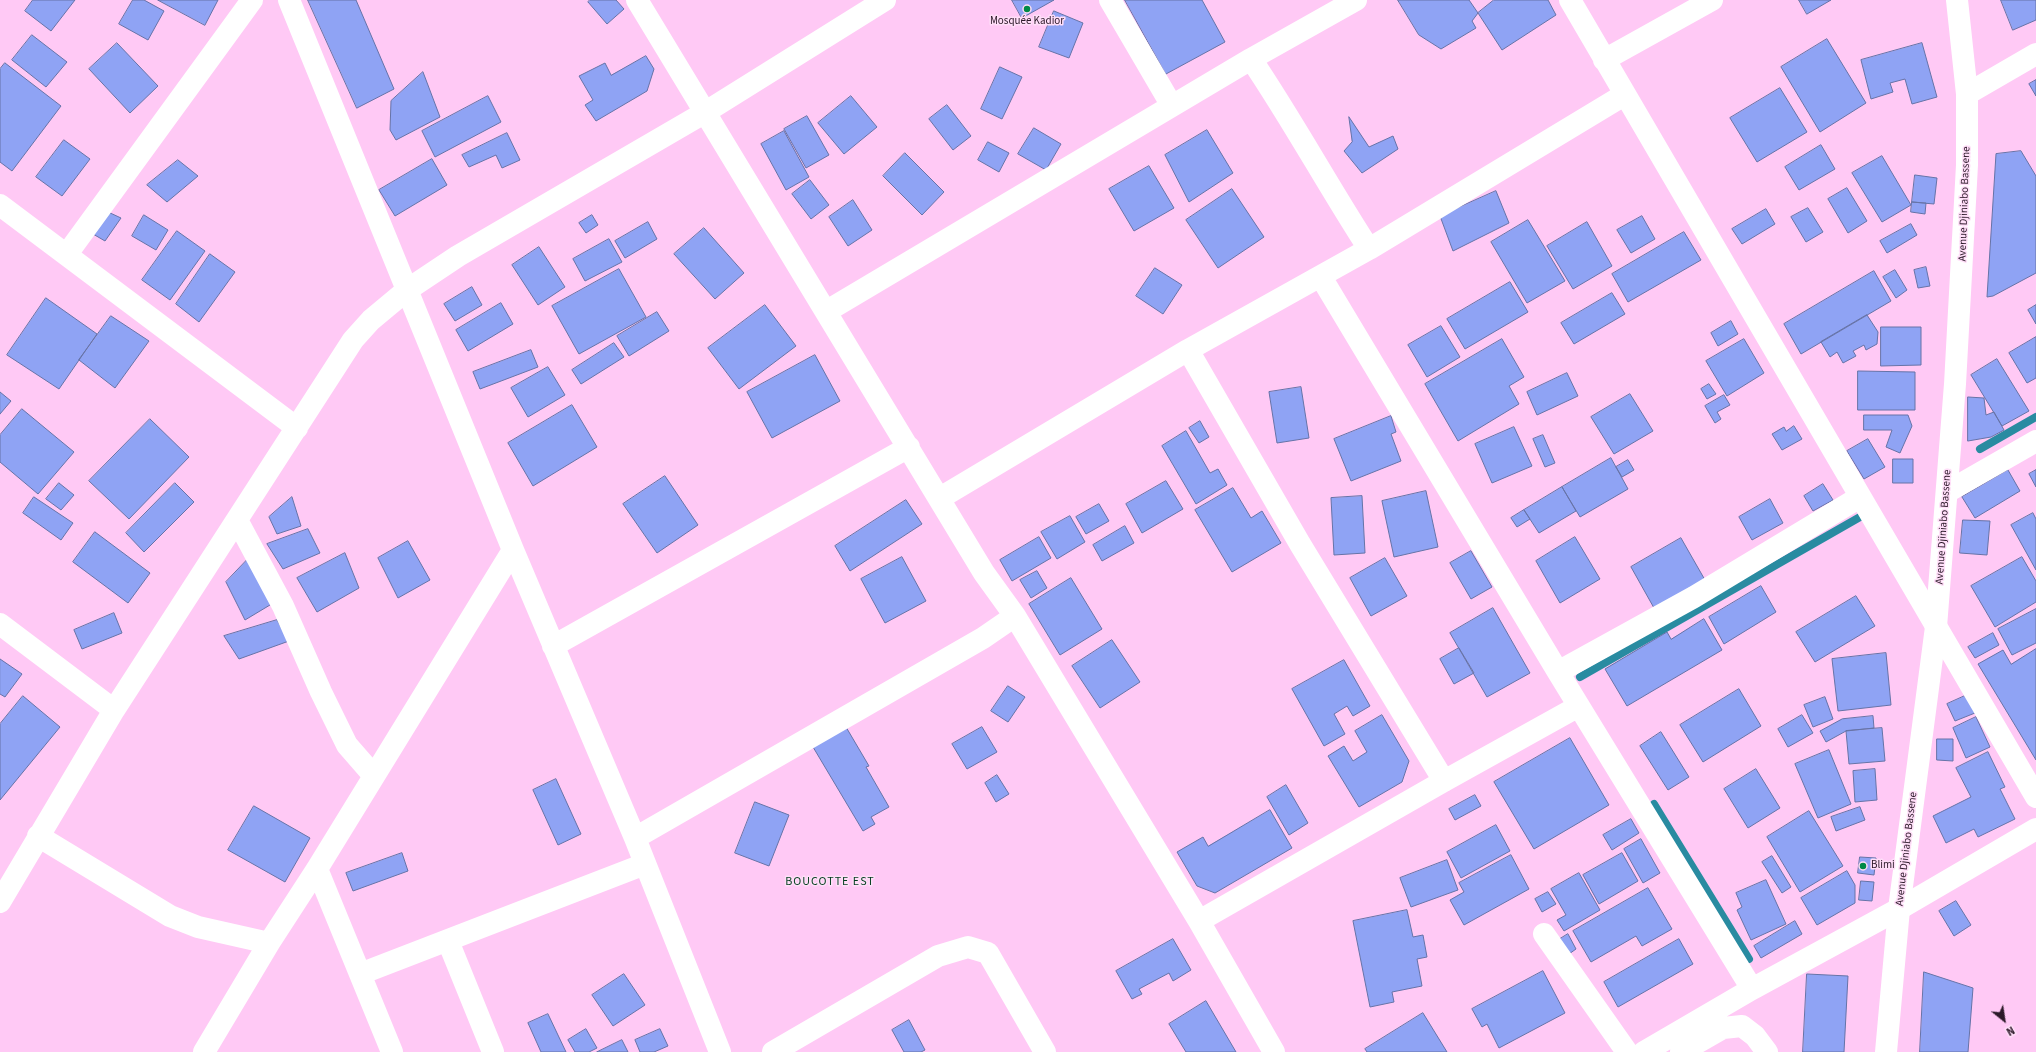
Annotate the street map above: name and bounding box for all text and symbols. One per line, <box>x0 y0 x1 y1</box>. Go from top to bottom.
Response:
marker: Mosquée Kadior <box>1022 4 1032 14</box>
place label: Mosquée Kadior <box>990 15 1064 29</box>
street label: Avenue Djiniabo Bassene <box>1956 146 1974 262</box>
street label: Avenue Djiniabo Bassene <box>1933 469 1955 585</box>
street label: Avenue Djiniabo Bassene <box>1893 791 1921 907</box>
place label: Blimi <box>1871 859 1895 873</box>
marker: Blimi <box>1858 861 1868 871</box>
district label: BOUCOTTE EST <box>785 875 875 889</box>
north arrow <box>1984 1000 2024 1040</box>
text: N <box>2003 1022 2017 1039</box>

